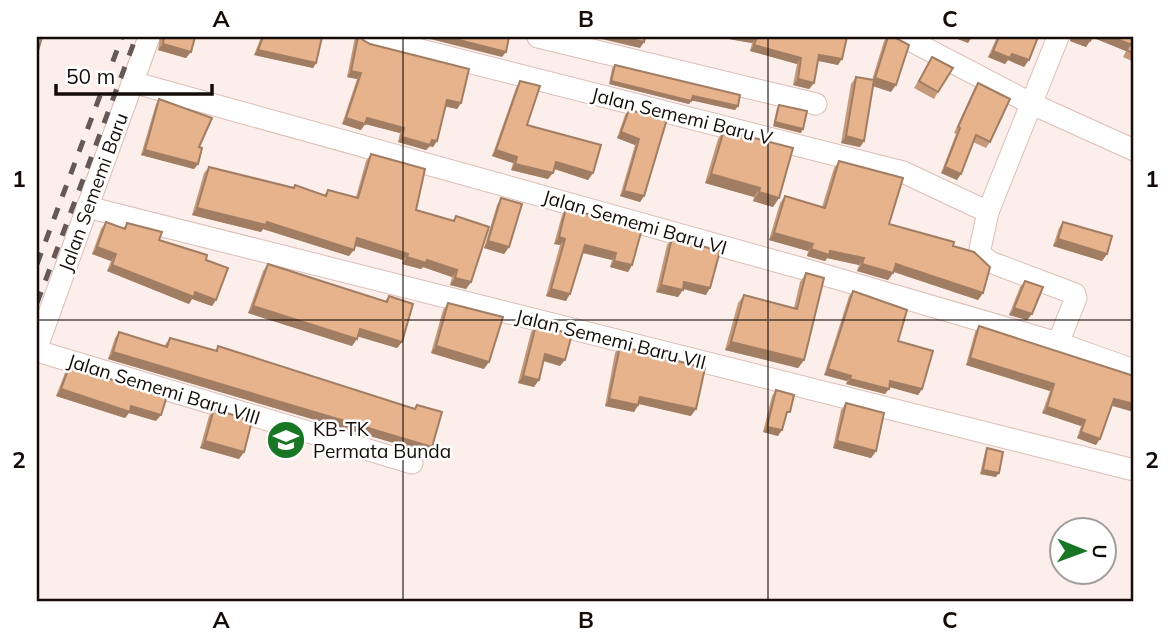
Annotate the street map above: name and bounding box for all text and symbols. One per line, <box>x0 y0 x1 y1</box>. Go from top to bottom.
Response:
text: A <box>212 4 230 33</box>
text: B <box>578 4 594 33</box>
text: C <box>942 4 958 33</box>
scale bar <box>56 52 212 96</box>
text: 50 m <box>66 63 115 89</box>
street label: Jalan Sememi Baru V <box>589 82 776 150</box>
street label: Jalan Sememi Baru <box>53 109 133 275</box>
text: 1 <box>12 164 26 193</box>
text: 1 <box>1145 164 1159 193</box>
street label: Jalan Sememi Baru VI <box>540 184 730 260</box>
street label: Jalan Sememi Baru VII <box>513 304 709 374</box>
street label: Jalan Sememi Baru VIII <box>65 348 263 430</box>
place label: KB-TK Permata Bunda <box>313 417 451 463</box>
school or university icon: KB-TK Permata Bunda <box>265 419 307 461</box>
text: 2 <box>12 445 26 474</box>
text: 2 <box>1145 445 1159 474</box>
north arrow <box>1048 516 1118 586</box>
text: U <box>1088 544 1112 559</box>
text: A <box>212 605 230 634</box>
text: B <box>578 605 594 634</box>
text: C <box>942 605 958 634</box>

